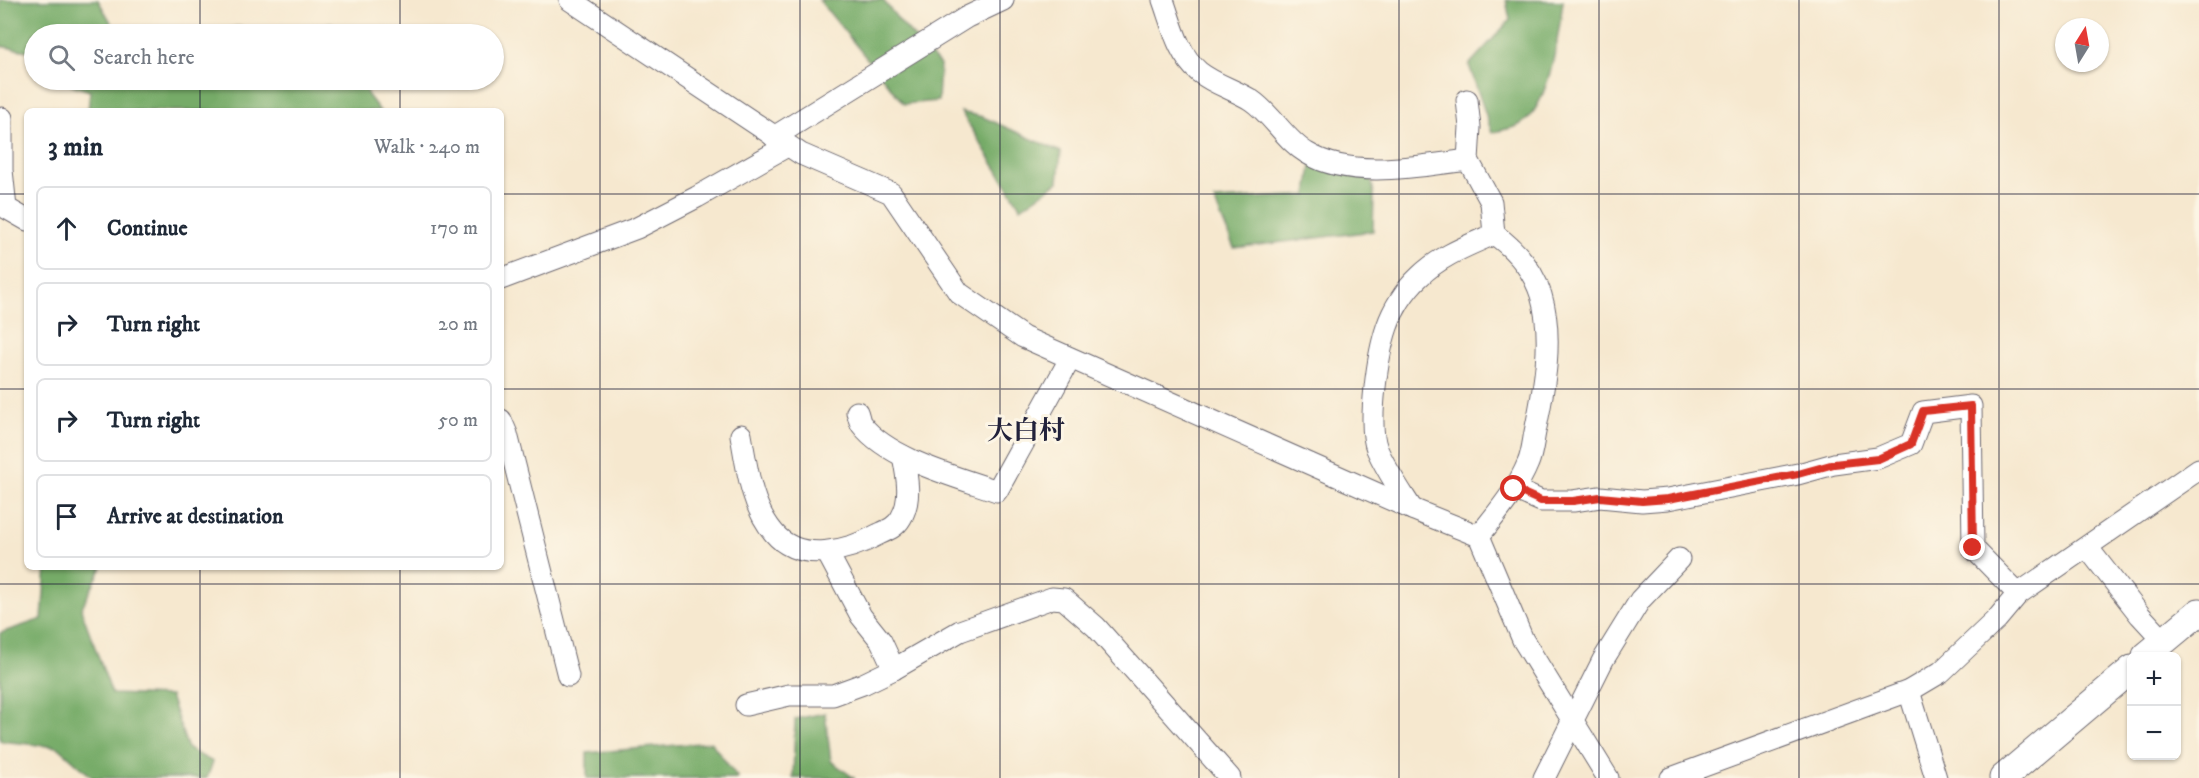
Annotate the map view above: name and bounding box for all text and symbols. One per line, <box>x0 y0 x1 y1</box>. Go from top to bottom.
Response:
north arrow <box>2055 18 2109 72</box>
search box <box>24 24 504 90</box>
icon: search <box>45 41 78 74</box>
text: Search here <box>93 44 195 71</box>
text: 3 min <box>48 131 103 164</box>
text: Walk · 240 m <box>374 135 480 160</box>
icon: ahead <box>50 212 83 245</box>
text: Continue <box>107 215 188 242</box>
text: 170 m <box>430 216 478 241</box>
icon: right <box>50 308 83 341</box>
text: Turn right <box>107 311 200 338</box>
text: 20 m <box>438 312 478 337</box>
icon: right <box>50 404 83 437</box>
text: Turn right <box>107 407 200 434</box>
text: 50 m <box>438 408 478 433</box>
district label: 大白村 <box>987 415 1065 448</box>
route start <box>1500 475 1526 501</box>
icon: arrive <box>50 500 83 533</box>
text: Arrive at destination <box>107 503 284 530</box>
route end <box>1959 534 1985 560</box>
map controls <box>2127 652 2181 760</box>
button: + <box>2127 652 2181 706</box>
button: − <box>2127 706 2181 760</box>

